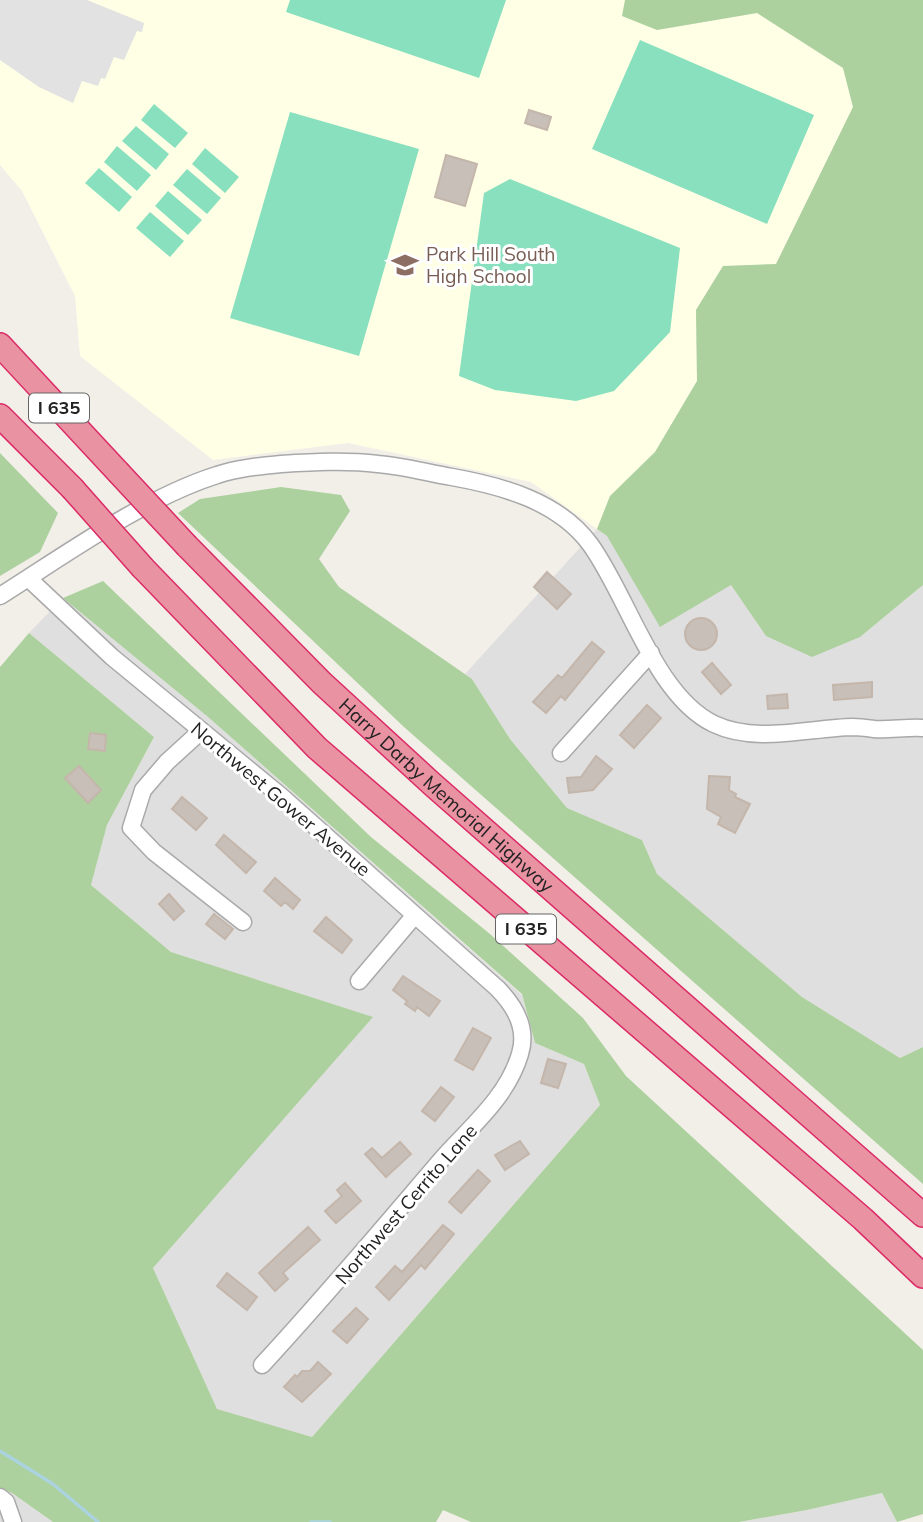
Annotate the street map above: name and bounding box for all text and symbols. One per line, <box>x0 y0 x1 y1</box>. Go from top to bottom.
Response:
place label: Park Hill South High School <box>426 242 555 288</box>
school or university icon: Park Hill South High School <box>390 250 420 280</box>
road number: I 635 <box>29 394 89 422</box>
street label: Harry Darby Memorial Highway <box>334 693 559 898</box>
street label: Northwest Gower Avenue <box>186 717 376 881</box>
road number: I 635 <box>496 914 556 944</box>
street label: Northwest Cerrito Lane <box>330 1119 482 1289</box>

